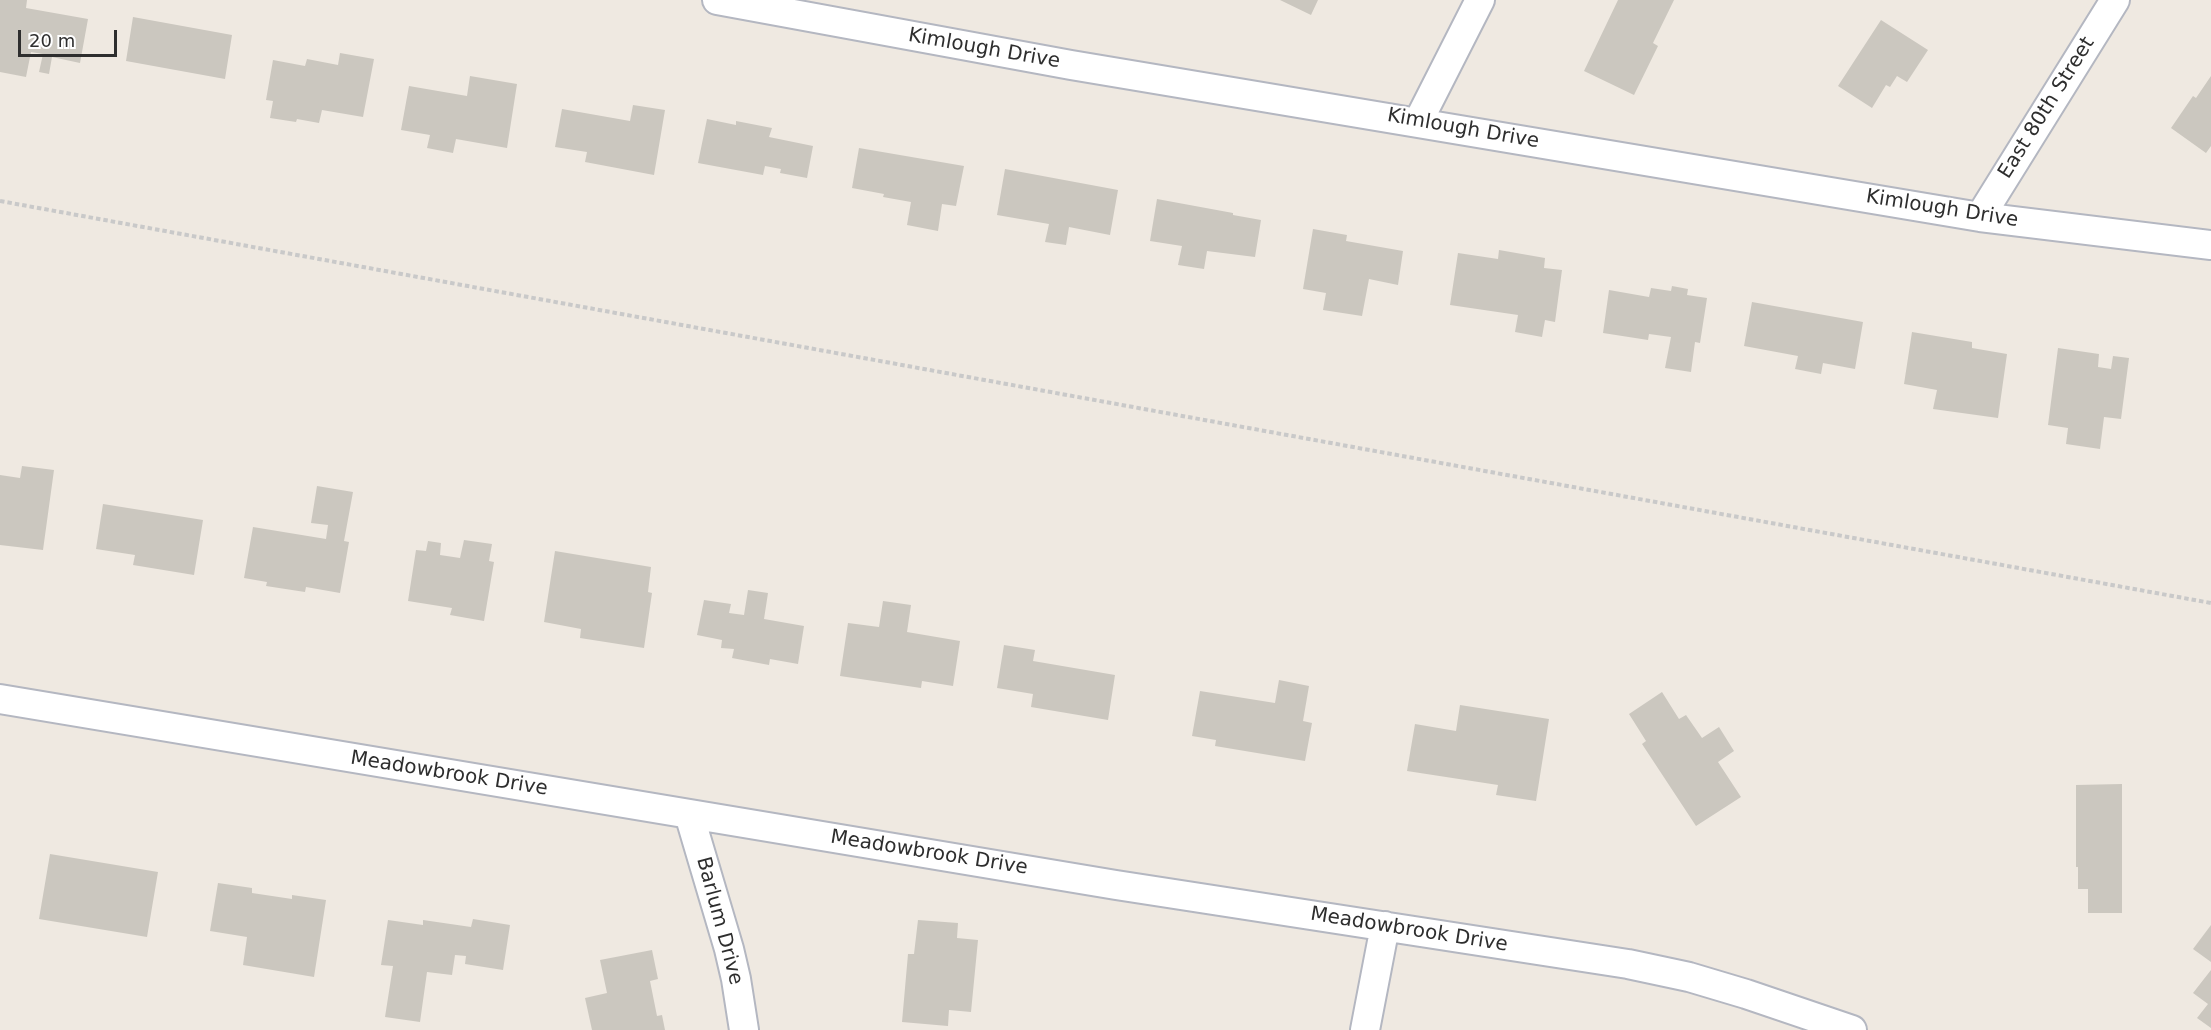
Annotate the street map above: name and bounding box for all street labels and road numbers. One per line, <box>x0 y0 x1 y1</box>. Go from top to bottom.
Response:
street label: Kimlough Drive <box>906 24 1062 74</box>
street label: East 80th Street <box>1994 33 2100 183</box>
street label: Kimlough Drive <box>1385 104 1541 154</box>
street label: Kimlough Drive <box>1864 185 2020 233</box>
street label: Meadowbrook Drive <box>349 747 549 801</box>
street label: Meadowbrook Drive <box>829 826 1029 880</box>
street label: Barlum Drive <box>690 854 748 988</box>
street label: Meadowbrook Drive <box>1309 903 1509 957</box>

